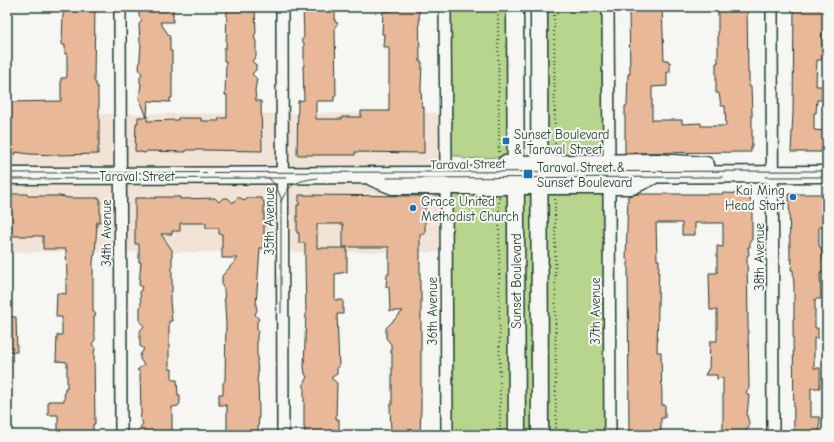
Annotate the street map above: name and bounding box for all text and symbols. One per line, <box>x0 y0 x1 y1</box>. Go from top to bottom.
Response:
place label: Sunset Boulevard & Taraval Street <box>514 127 609 157</box>
marker: Sunset Boulevard & Taraval Street <box>501 136 511 146</box>
street label: Taraval Street <box>430 156 507 172</box>
place label: Taraval Street & Sunset Boulevard <box>537 160 632 190</box>
marker: Taraval Street & Sunset Boulevard <box>522 168 534 180</box>
street label: Taraval Street <box>99 169 176 184</box>
place label: Kai Ming Head Start <box>725 183 786 213</box>
street label: 35th Avenue <box>262 186 277 255</box>
marker: Kai Ming Head Start <box>788 192 798 202</box>
place label: Grace United Methodist Church <box>421 194 519 224</box>
street label: 34th Avenue <box>99 199 114 267</box>
marker: Grace United Methodist Church <box>408 203 418 213</box>
street label: 38th Avenue <box>752 223 767 291</box>
street label: Sunset Boulevard <box>509 233 524 329</box>
street label: 36th Avenue <box>425 276 440 345</box>
street label: 37th Avenue <box>588 277 603 345</box>

